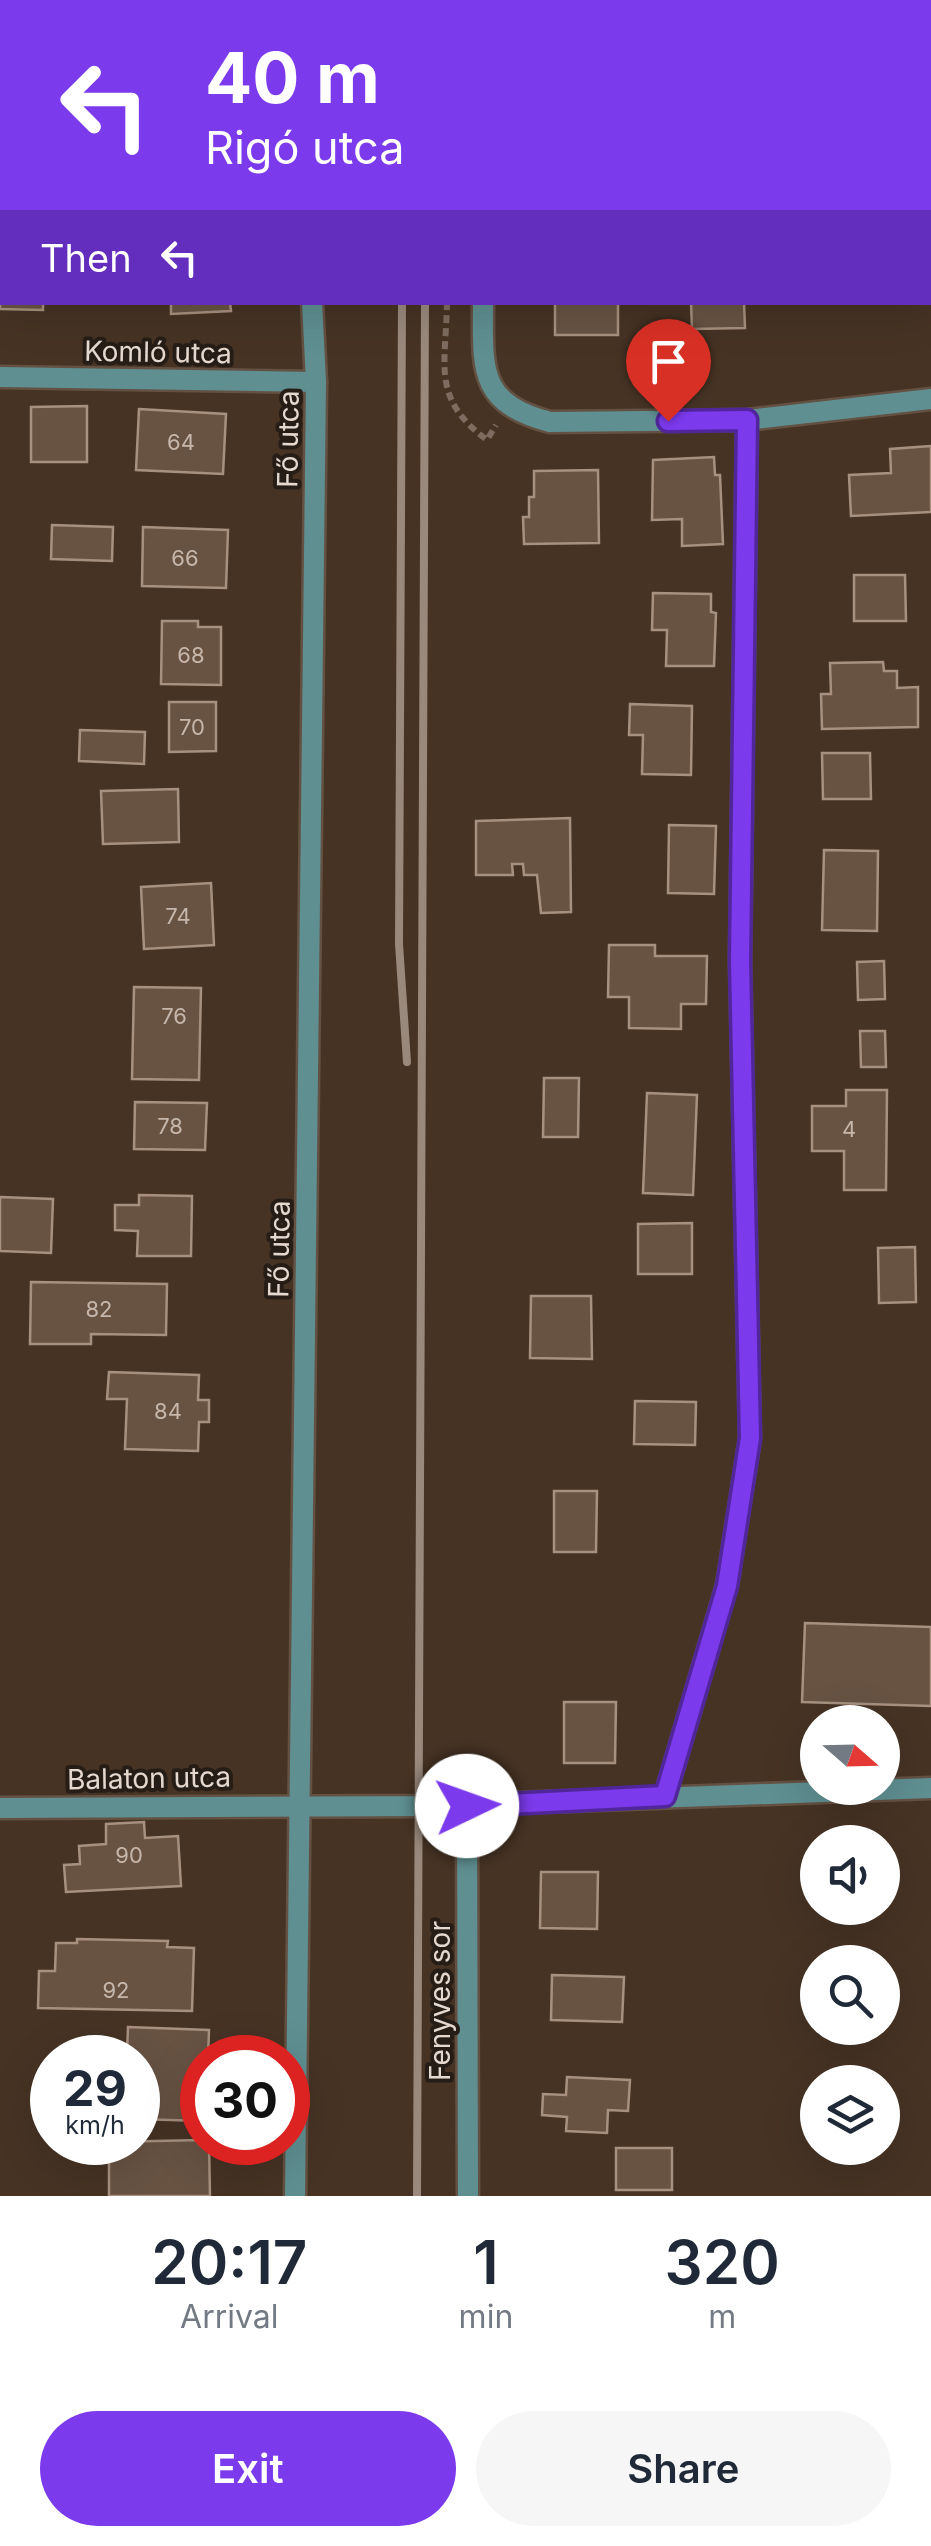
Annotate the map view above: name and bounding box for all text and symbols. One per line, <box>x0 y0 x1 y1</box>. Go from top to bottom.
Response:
text: 40 m <box>205 35 380 120</box>
icon: left <box>40 40 170 170</box>
text: Rigó utca <box>205 120 404 175</box>
icon: left <box>152 230 207 285</box>
text: Then <box>40 235 132 281</box>
pin <box>626 319 711 422</box>
street label: Komló utca <box>84 334 232 370</box>
icon: arrive <box>641 334 696 389</box>
street label: Fő utca <box>270 390 306 488</box>
house number: 64 <box>167 429 195 455</box>
house number: 66 <box>171 545 199 571</box>
house number: 68 <box>177 642 205 668</box>
house number: 70 <box>179 714 205 740</box>
house number: 74 <box>165 903 191 929</box>
house number: 76 <box>161 1003 187 1029</box>
house number: 78 <box>157 1113 183 1139</box>
house number: 4 <box>842 1116 856 1142</box>
street label: Fő utca <box>261 1200 297 1298</box>
house number: 82 <box>85 1296 113 1322</box>
house number: 84 <box>154 1398 182 1424</box>
north arrow <box>800 1705 900 1805</box>
map controls <box>800 1705 900 2165</box>
position arrow <box>415 1754 519 1858</box>
street label: Balaton utca <box>67 1760 231 1796</box>
button: sound <box>800 1825 900 1925</box>
house number: 90 <box>115 1842 143 1868</box>
street label: Fenyves sor <box>423 1921 457 2081</box>
button: search <box>800 1945 900 2045</box>
house number: 92 <box>102 1977 130 2003</box>
speed limit sign: 30 <box>180 2035 310 2165</box>
text: 29 <box>63 2058 127 2118</box>
button: layers <box>800 2065 900 2165</box>
text: km/h <box>65 2110 125 2140</box>
text: 20:17 <box>151 2226 307 2298</box>
text: 1 <box>473 2226 499 2298</box>
text: 320 <box>665 2226 780 2298</box>
text: Arrival <box>180 2297 279 2336</box>
text: min <box>459 2297 513 2336</box>
text: m <box>708 2297 736 2336</box>
button: Exit <box>40 2411 456 2526</box>
button: Share <box>476 2411 891 2526</box>

